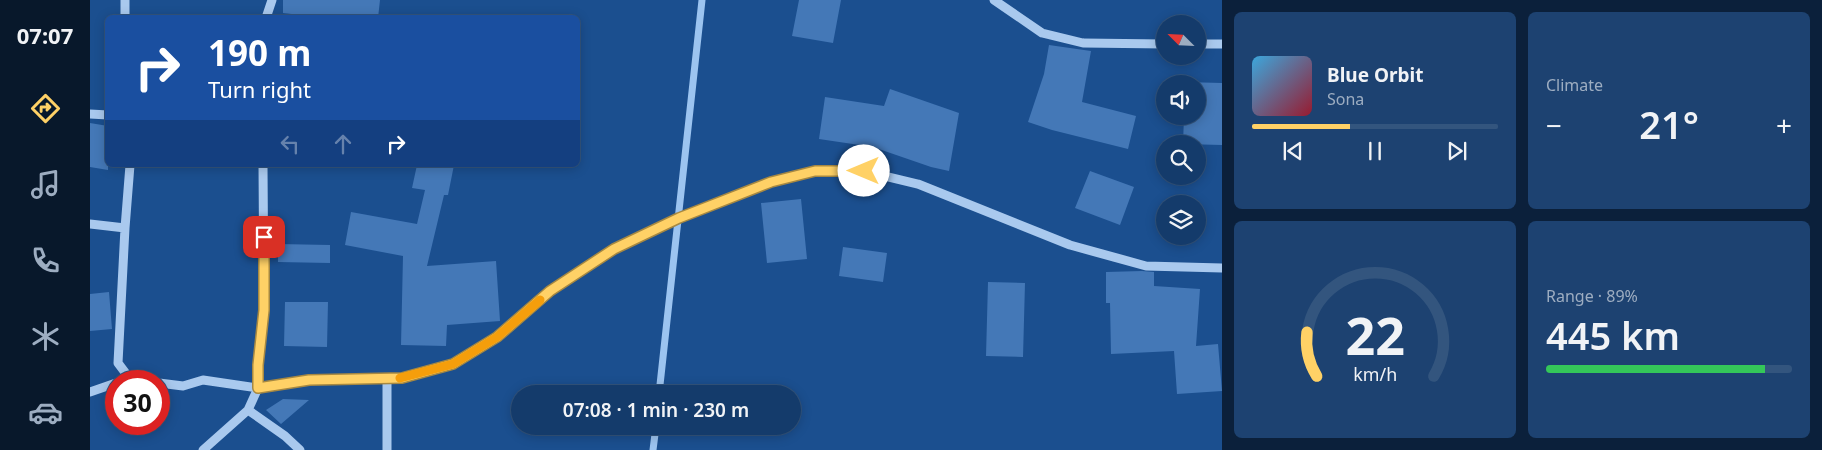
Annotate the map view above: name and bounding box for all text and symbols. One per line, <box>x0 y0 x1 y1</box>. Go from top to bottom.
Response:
north arrow <box>1156 15 1206 65</box>
map controls <box>1156 15 1206 245</box>
text: 07:07 <box>17 20 73 50</box>
text: 190 m <box>208 29 311 76</box>
icon: right <box>125 35 190 100</box>
text: Blue Orbit <box>1327 62 1423 88</box>
text: Turn right <box>208 74 311 104</box>
text: Climate <box>1546 74 1603 96</box>
button: sound <box>1156 75 1206 125</box>
text: Sona <box>1327 88 1364 110</box>
icon: directions <box>28 91 63 126</box>
text: 21° <box>1639 98 1699 150</box>
text: − <box>1546 106 1562 144</box>
text: + <box>1776 106 1792 144</box>
icon: left <box>276 130 304 158</box>
icon: ahead <box>329 130 357 158</box>
icon: right <box>382 130 410 158</box>
button: search <box>1156 135 1206 185</box>
icon: previous <box>1279 137 1307 165</box>
icon: pause <box>1361 137 1389 165</box>
icon: next <box>1443 137 1471 165</box>
position arrow <box>837 144 889 196</box>
icon: music <box>28 167 63 202</box>
button: layers <box>1156 195 1206 245</box>
pin <box>243 216 285 258</box>
icon: arrive <box>250 223 278 251</box>
icon: phone <box>28 243 63 278</box>
text: Range · 89% <box>1546 285 1638 307</box>
text: 22 <box>1345 299 1405 370</box>
text: 445 km <box>1546 309 1680 361</box>
icon: climate <box>28 319 63 354</box>
text: km/h <box>1353 362 1397 386</box>
speed limit sign: 30 <box>105 370 170 435</box>
icon: car <box>28 395 63 430</box>
text: 07:08 · 1 min · 230 m <box>563 397 749 423</box>

